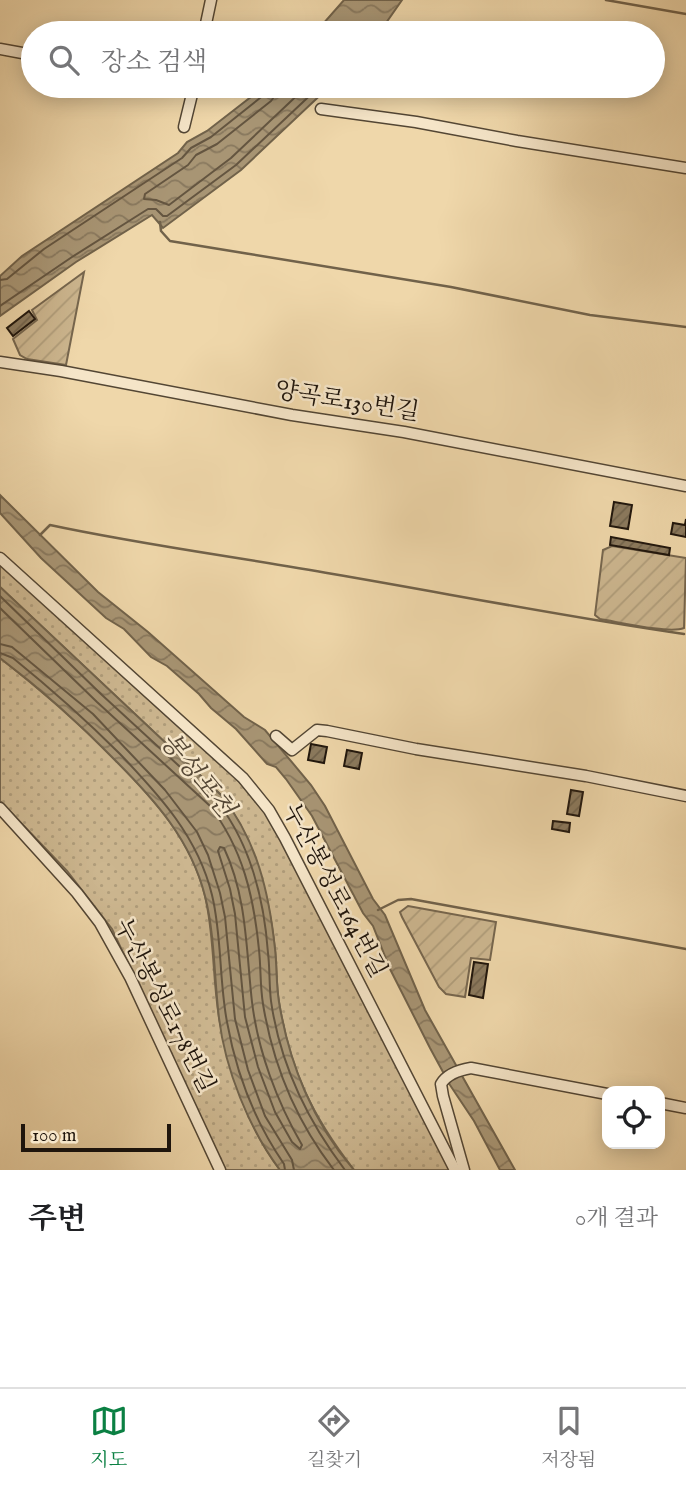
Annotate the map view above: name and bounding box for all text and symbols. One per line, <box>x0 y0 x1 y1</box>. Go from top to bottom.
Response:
search box <box>21 21 665 98</box>
icon: search <box>45 41 83 79</box>
text: 장소 검색 <box>101 46 207 79</box>
street label: 양곡로130번길 <box>273 375 421 429</box>
water label: 봉성포천 <box>153 726 243 826</box>
street label: 누산봉성로164번길 <box>275 798 393 984</box>
street label: 누산봉성로178번길 <box>107 913 221 1099</box>
map controls <box>602 1086 665 1149</box>
button: locate <box>602 1086 665 1149</box>
scale bar <box>21 1121 172 1153</box>
text: 100 m <box>32 1124 76 1148</box>
text: 주변 <box>28 1201 86 1239</box>
text: 0개 결과 <box>575 1204 658 1233</box>
tab: 지도 <box>90 1402 128 1473</box>
tab: 길찾기 <box>307 1402 362 1473</box>
tab: 저장됨 <box>541 1402 596 1473</box>

